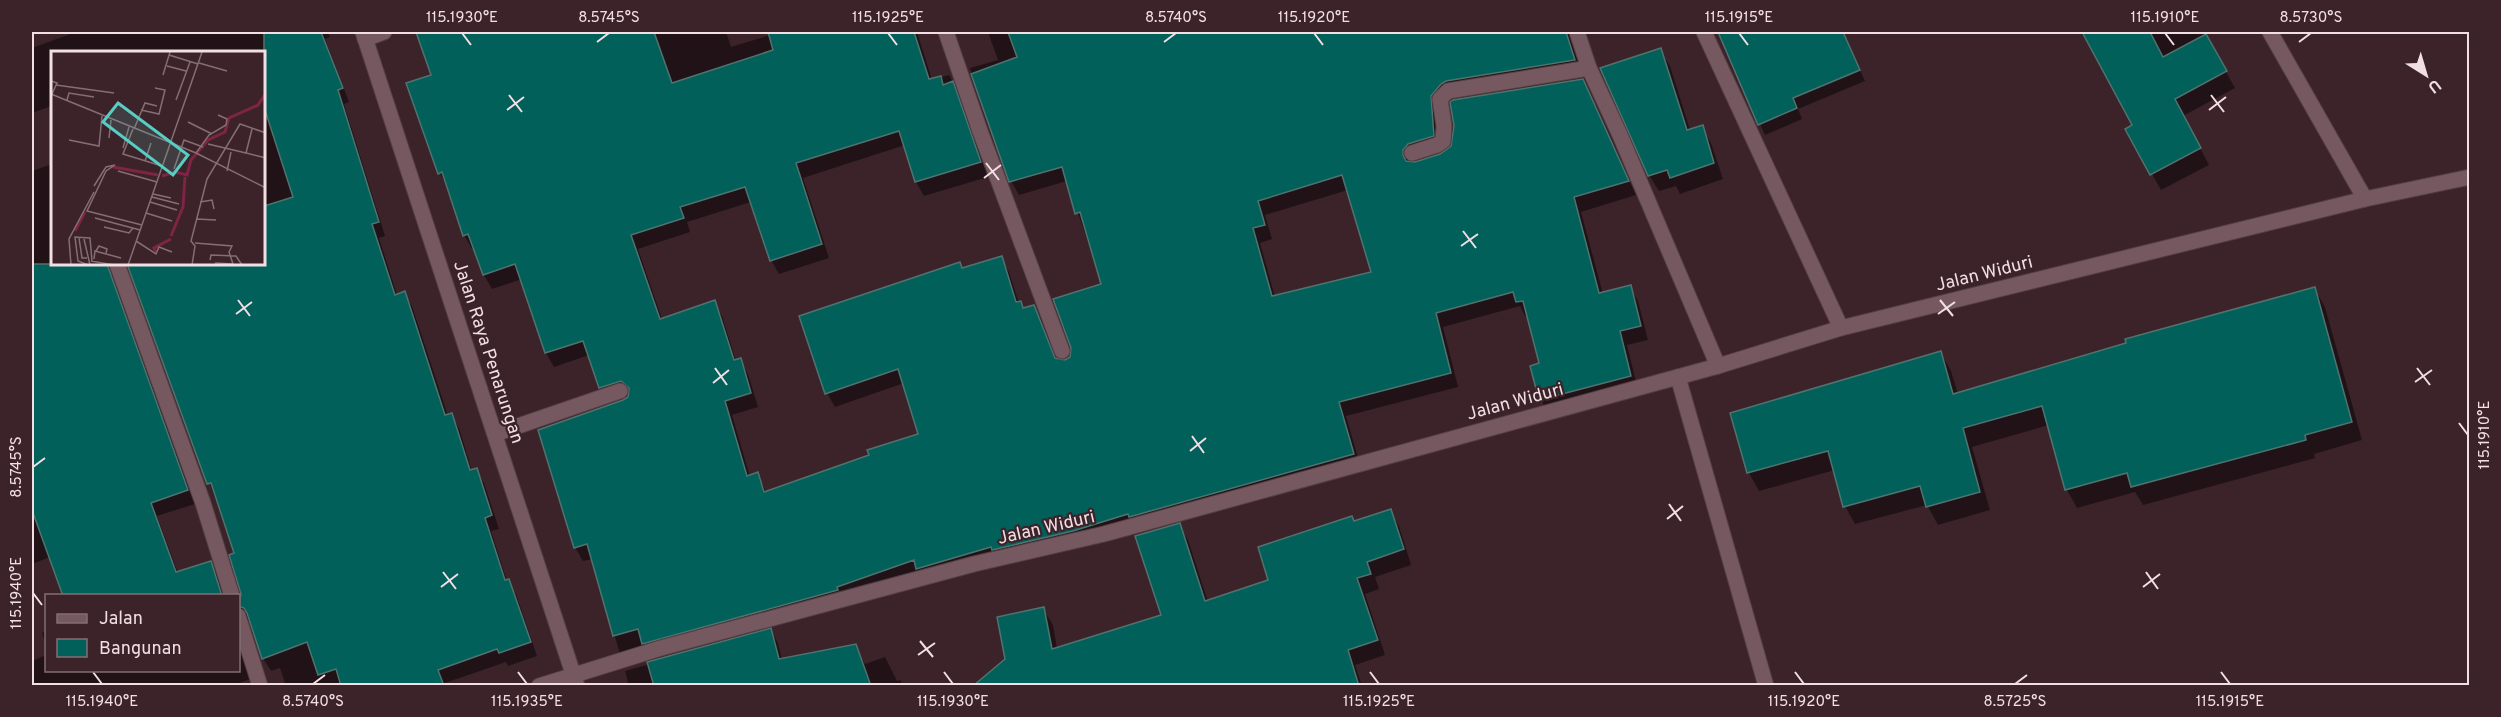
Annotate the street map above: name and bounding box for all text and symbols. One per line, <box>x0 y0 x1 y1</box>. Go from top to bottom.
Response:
text: 115.1930°E <box>426 9 498 28</box>
text: 8.5745°S <box>578 9 640 28</box>
text: 115.1925°E <box>852 9 924 28</box>
text: 8.5740°S <box>1145 9 1207 28</box>
text: 115.1920°E <box>1278 9 1350 28</box>
text: 115.1915°E <box>1705 9 1773 28</box>
text: 115.1910°E <box>2131 9 2199 28</box>
text: 8.5730°S <box>2280 9 2342 28</box>
north arrow <box>2396 45 2456 105</box>
inset map <box>51 51 266 266</box>
text: U <box>2423 74 2444 97</box>
street label: Jalan Widuri <box>1933 251 2035 298</box>
street label: Jalan Raya Penarungan <box>447 258 528 447</box>
street label: Jalan Widuri <box>1464 378 1566 426</box>
text: 115.1910°E <box>2476 401 2495 469</box>
text: 8.5745°S <box>8 436 27 498</box>
street label: Jalan Widuri <box>995 506 1097 551</box>
text: 115.1940°E <box>8 557 27 629</box>
legend <box>45 594 240 672</box>
text: Jalan <box>99 608 143 631</box>
text: Bangunan <box>99 638 182 661</box>
text: 115.1940°E <box>66 693 138 712</box>
text: 8.5740°S <box>282 693 344 712</box>
text: 115.1935°E <box>491 693 563 712</box>
text: 115.1930°E <box>917 693 989 712</box>
text: 115.1925°E <box>1343 693 1415 712</box>
text: 115.1920°E <box>1768 693 1840 712</box>
text: 8.5725°S <box>1984 693 2046 712</box>
text: 115.1915°E <box>2196 693 2264 712</box>

